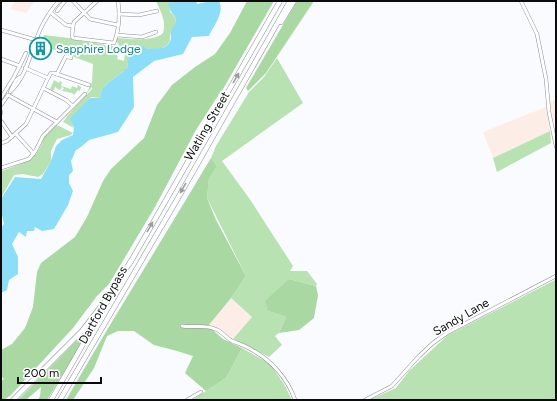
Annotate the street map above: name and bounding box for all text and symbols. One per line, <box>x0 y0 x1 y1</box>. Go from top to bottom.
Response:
building icon: Sapphire Lodge <box>27 36 53 62</box>
place label: Sapphire Lodge <box>56 42 141 56</box>
one-way arrow <box>233 72 240 84</box>
street label: Watling Street <box>182 89 233 163</box>
one-way arrow <box>180 182 187 194</box>
one-way arrow <box>147 221 154 233</box>
street label: Dartford Bypass <box>76 263 130 346</box>
street label: Sandy Lane <box>431 295 492 339</box>
scale bar <box>18 359 101 385</box>
text: 200 m <box>24 366 59 380</box>

